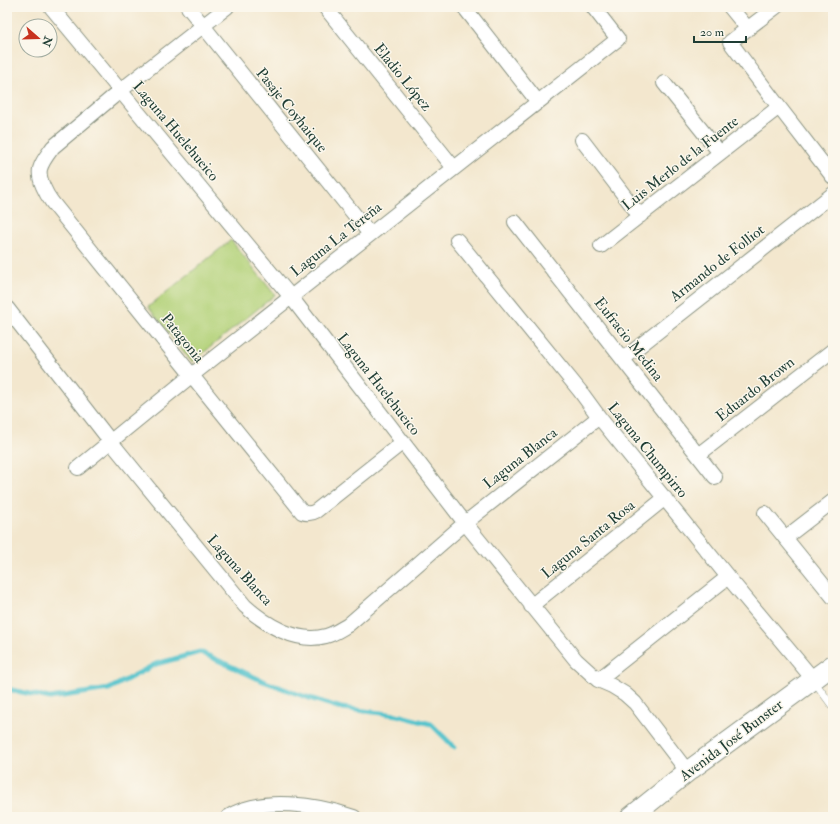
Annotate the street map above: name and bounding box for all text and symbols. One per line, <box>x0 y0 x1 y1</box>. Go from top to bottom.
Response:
north arrow <box>18 18 58 58</box>
scale bar <box>694 18 746 44</box>
text: 20 m <box>700 25 725 40</box>
text: N <box>39 33 55 49</box>
street label: Eladio López <box>369 40 436 116</box>
street label: Pasaje Coyhaique <box>252 64 331 156</box>
street label: Laguna Huelehueico <box>128 78 223 185</box>
street label: Luis Merlo de la Fuente <box>618 112 742 215</box>
street label: Laguna La Tereña <box>287 197 386 281</box>
street label: Armando de Folliot <box>665 220 769 307</box>
street label: Eufracio Medina <box>590 294 668 386</box>
street label: Patagonia <box>157 310 209 368</box>
street label: Laguna Huelehueico <box>333 329 424 439</box>
street label: Eduardo Brown <box>712 353 799 426</box>
street label: Laguna Chumpirro <box>603 399 692 503</box>
street label: Laguna Blanca <box>479 423 562 493</box>
street label: Laguna Santa Rosa <box>538 495 640 583</box>
street label: Laguna Blanca <box>203 531 277 610</box>
street label: Avenida José Bunster <box>675 695 788 787</box>

